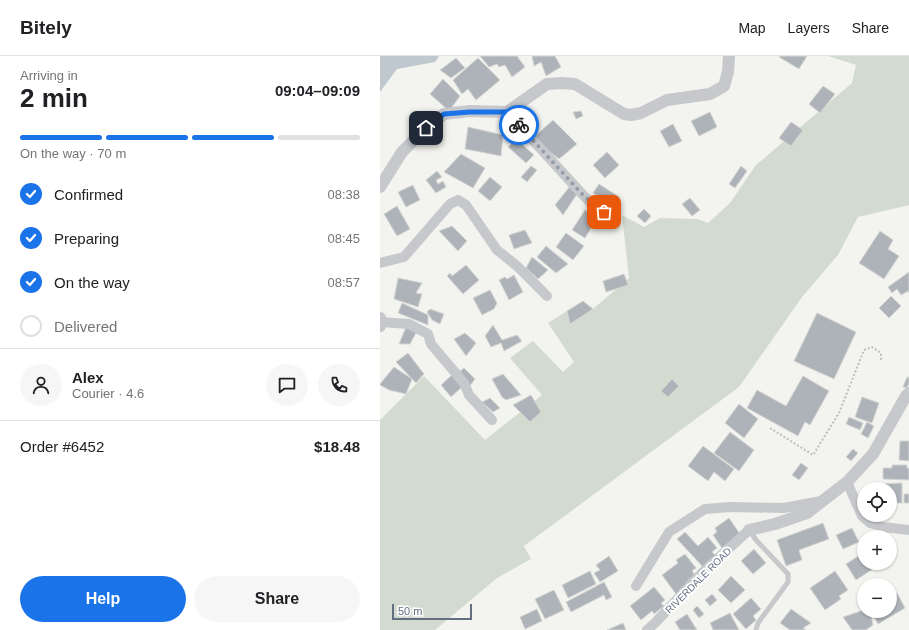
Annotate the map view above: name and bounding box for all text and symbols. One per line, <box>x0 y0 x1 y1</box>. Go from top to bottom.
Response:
text: Bitely <box>20 17 72 38</box>
text: Map <box>738 20 766 36</box>
text: Layers <box>788 20 830 36</box>
text: Share <box>852 20 889 36</box>
text: Arriving in <box>20 68 78 83</box>
text: 09:04–09:09 <box>275 82 360 99</box>
text: 2 min <box>20 83 88 113</box>
courier <box>499 105 539 145</box>
pin <box>409 111 443 145</box>
icon: bike <box>508 114 530 136</box>
icon: home <box>415 117 437 139</box>
text: On the way · 70 m <box>20 146 126 161</box>
icon: check <box>20 183 42 205</box>
text: Confirmed <box>54 186 123 203</box>
text: 08:38 <box>327 187 360 202</box>
pin <box>587 195 621 229</box>
icon: bag <box>593 201 615 223</box>
icon: check <box>20 227 42 249</box>
text: Preparing <box>54 230 119 247</box>
text: 08:45 <box>327 231 360 246</box>
icon: check <box>20 271 42 293</box>
text: On the way <box>54 274 130 291</box>
text: 08:57 <box>327 275 360 290</box>
text: Delivered <box>54 318 117 335</box>
button: person <box>20 364 62 406</box>
button: chat <box>266 364 308 406</box>
button: phone <box>318 364 360 406</box>
text: Alex <box>72 369 104 386</box>
text: Courier · 4.6 <box>72 386 144 401</box>
text: Order #6452 <box>20 438 104 455</box>
text: $18.48 <box>314 438 360 455</box>
map controls <box>857 482 897 618</box>
button: locate <box>857 482 897 522</box>
button: + <box>857 530 897 570</box>
street label: RIVERDALE ROAD <box>663 545 733 615</box>
button: Help <box>20 576 186 622</box>
button: Share <box>194 576 360 622</box>
button: − <box>857 578 897 618</box>
scale bar <box>392 602 472 621</box>
text: 50 m <box>398 605 422 617</box>

